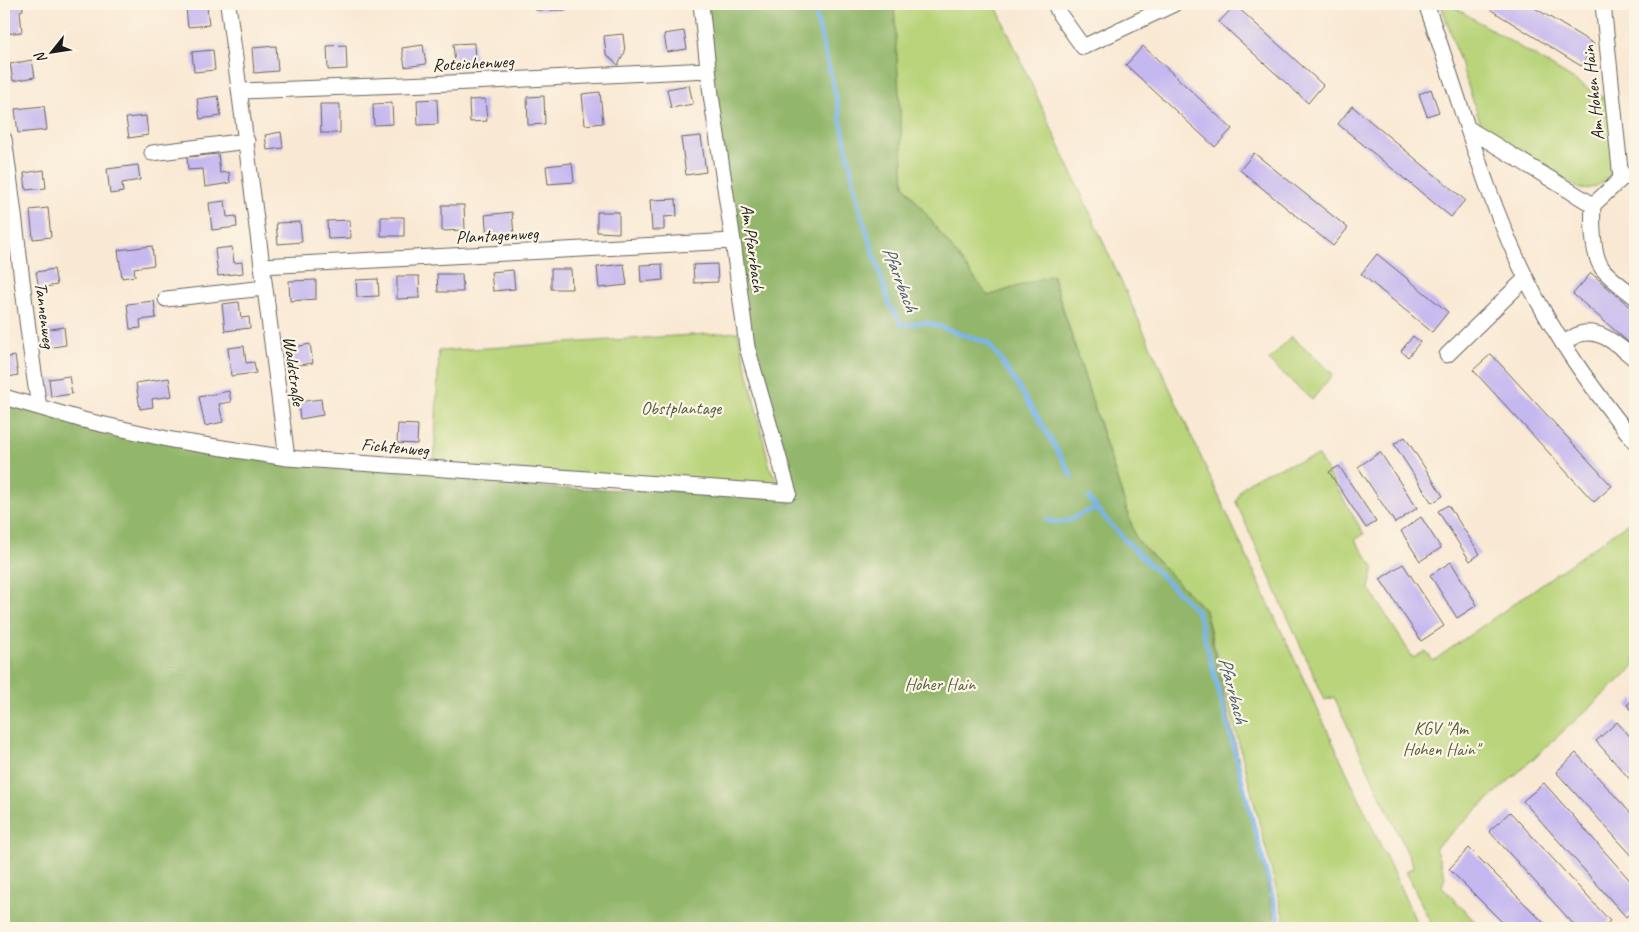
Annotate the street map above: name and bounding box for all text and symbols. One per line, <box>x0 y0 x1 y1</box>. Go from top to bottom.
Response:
north arrow <box>28 28 78 78</box>
street label: Am Hohen Hain <box>1577 43 1609 142</box>
text: N <box>30 48 51 66</box>
street label: Roteichenweg <box>432 50 516 76</box>
street label: Am Pfarrbach <box>736 203 770 295</box>
street label: Plantagenweg <box>455 222 540 248</box>
water label: Pfarrbach <box>877 243 924 316</box>
street label: Tannenweg <box>30 281 60 351</box>
street label: Waldstraße <box>278 335 310 408</box>
park label: Obstplantage <box>641 397 722 419</box>
street label: Fichtenweg <box>360 433 431 461</box>
water label: Pfarrbach <box>1213 654 1254 727</box>
park label: Hoher Hain <box>905 673 976 695</box>
park label: KGV "Am Hohen Hain" <box>1403 717 1483 760</box>

